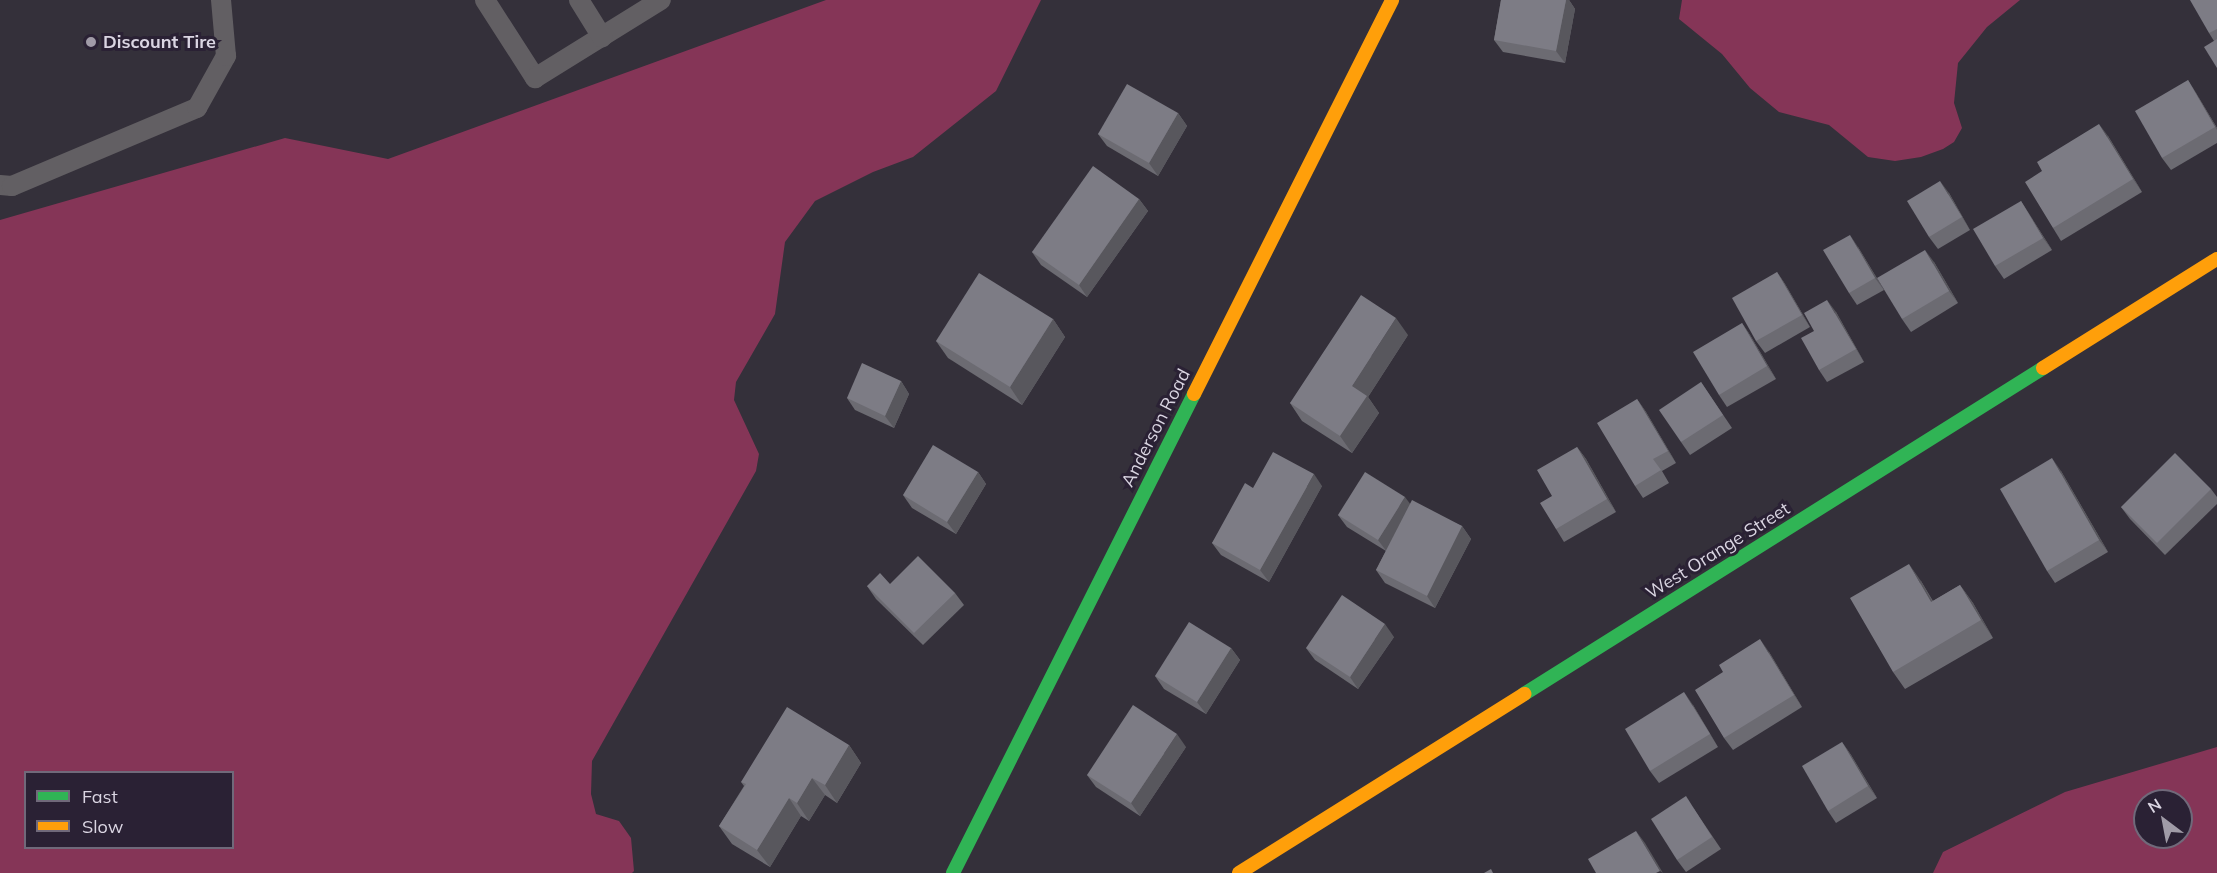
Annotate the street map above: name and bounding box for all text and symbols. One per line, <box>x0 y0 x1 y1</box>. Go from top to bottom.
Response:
place label: Discount Tire <box>103 31 216 53</box>
marker: Discount Tire <box>84 35 98 49</box>
street label: Anderson Road <box>1117 365 1195 491</box>
street label: West Orange Street <box>1642 498 1794 604</box>
legend <box>24 771 234 849</box>
text: Fast <box>82 785 118 808</box>
north arrow <box>2133 789 2193 849</box>
text: N <box>2144 794 2165 817</box>
text: Slow <box>82 815 123 838</box>

